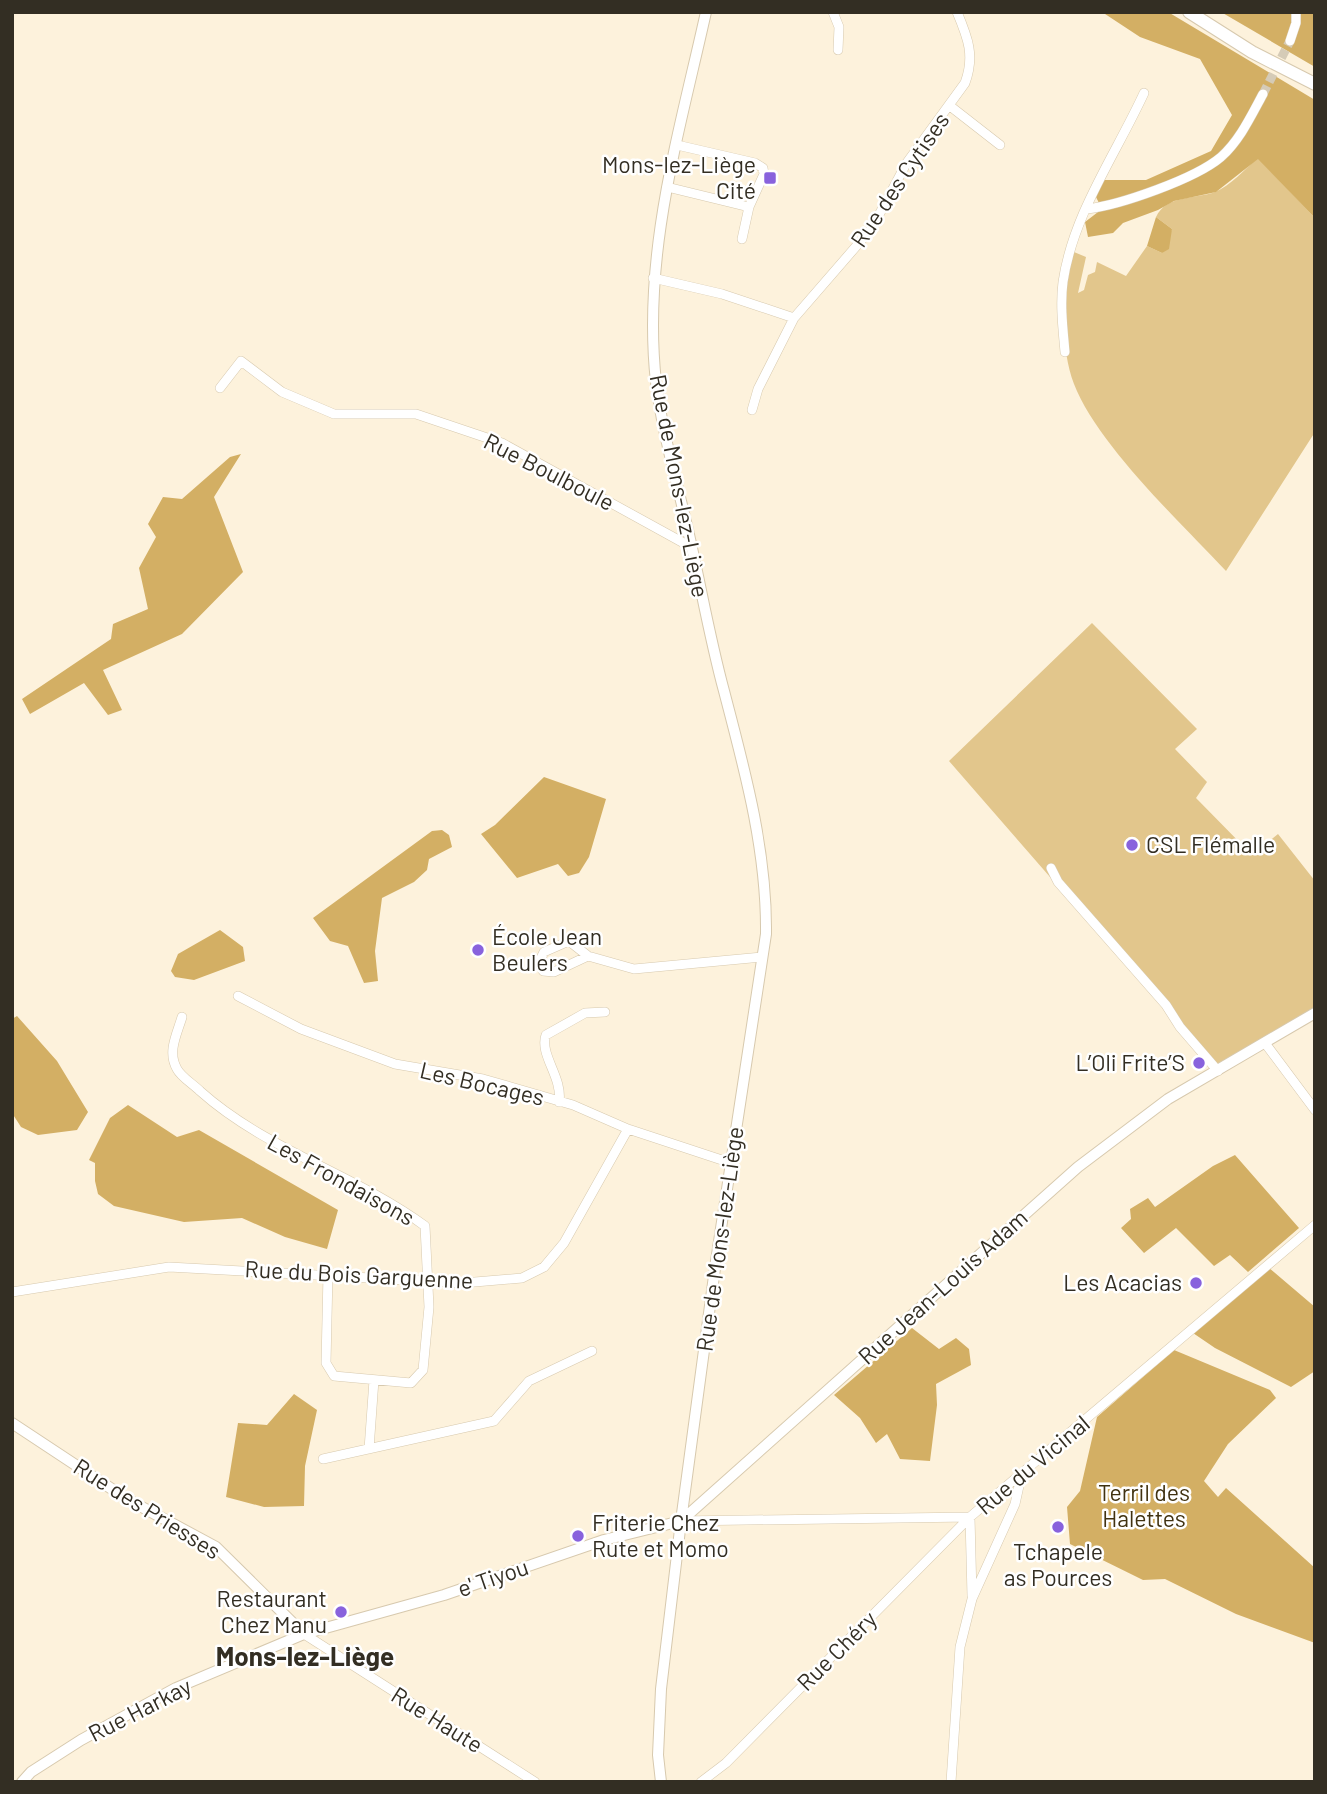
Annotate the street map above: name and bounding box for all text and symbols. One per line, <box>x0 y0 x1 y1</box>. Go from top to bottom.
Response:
street label: Rue des Cytises <box>844 107 955 252</box>
place label: Mons-lez-Liège Cité <box>602 150 756 204</box>
marker: Mons-lez-Liège Cité <box>762 170 778 186</box>
street label: Rue de Mons-lez-Liège <box>645 372 715 600</box>
street label: Rue Boulboule <box>480 426 619 516</box>
place label: CSL Flémalle <box>1146 830 1275 858</box>
marker: CSL Flémalle <box>1124 837 1140 853</box>
place label: École Jean Beulers <box>492 922 602 976</box>
marker: École Jean Beulers <box>470 942 486 958</box>
place label: L’Oli Frite’S <box>1076 1048 1185 1076</box>
street label: Les Bocages <box>417 1055 547 1111</box>
marker: L’Oli Frite’S <box>1191 1055 1207 1071</box>
street label: Rue de Mons-lez-Liège <box>689 1125 749 1353</box>
street label: Les Frondaisons <box>263 1127 420 1231</box>
street label: Rue Jean-Louis Adam <box>852 1203 1033 1370</box>
street label: Rue du Bois Garguenne <box>244 1254 474 1294</box>
place label: Les Acacias <box>1063 1268 1182 1296</box>
marker: Les Acacias <box>1188 1275 1204 1291</box>
street label: Rue du Vicinal <box>970 1409 1095 1520</box>
street label: Rue des Priesses <box>69 1452 226 1565</box>
park label: Terril des Halettes <box>1098 1478 1190 1532</box>
place label: Friterie Chez Rute et Momo <box>592 1508 729 1562</box>
marker: Tchapele as Pources <box>1050 1519 1066 1535</box>
marker: Friterie Chez Rute et Momo <box>570 1528 586 1544</box>
place label: Tchapele as Pources <box>1004 1537 1112 1591</box>
street label: e' Tiyou <box>454 1552 532 1602</box>
place label: Restaurant Chez Manu <box>217 1584 327 1638</box>
marker: Restaurant Chez Manu <box>333 1604 349 1620</box>
street label: Rue Chéry <box>791 1604 882 1696</box>
district label: Mons-lez-Liège <box>216 1640 394 1671</box>
street label: Rue Harkay <box>83 1671 196 1747</box>
street label: Rue Haute <box>387 1680 488 1758</box>

